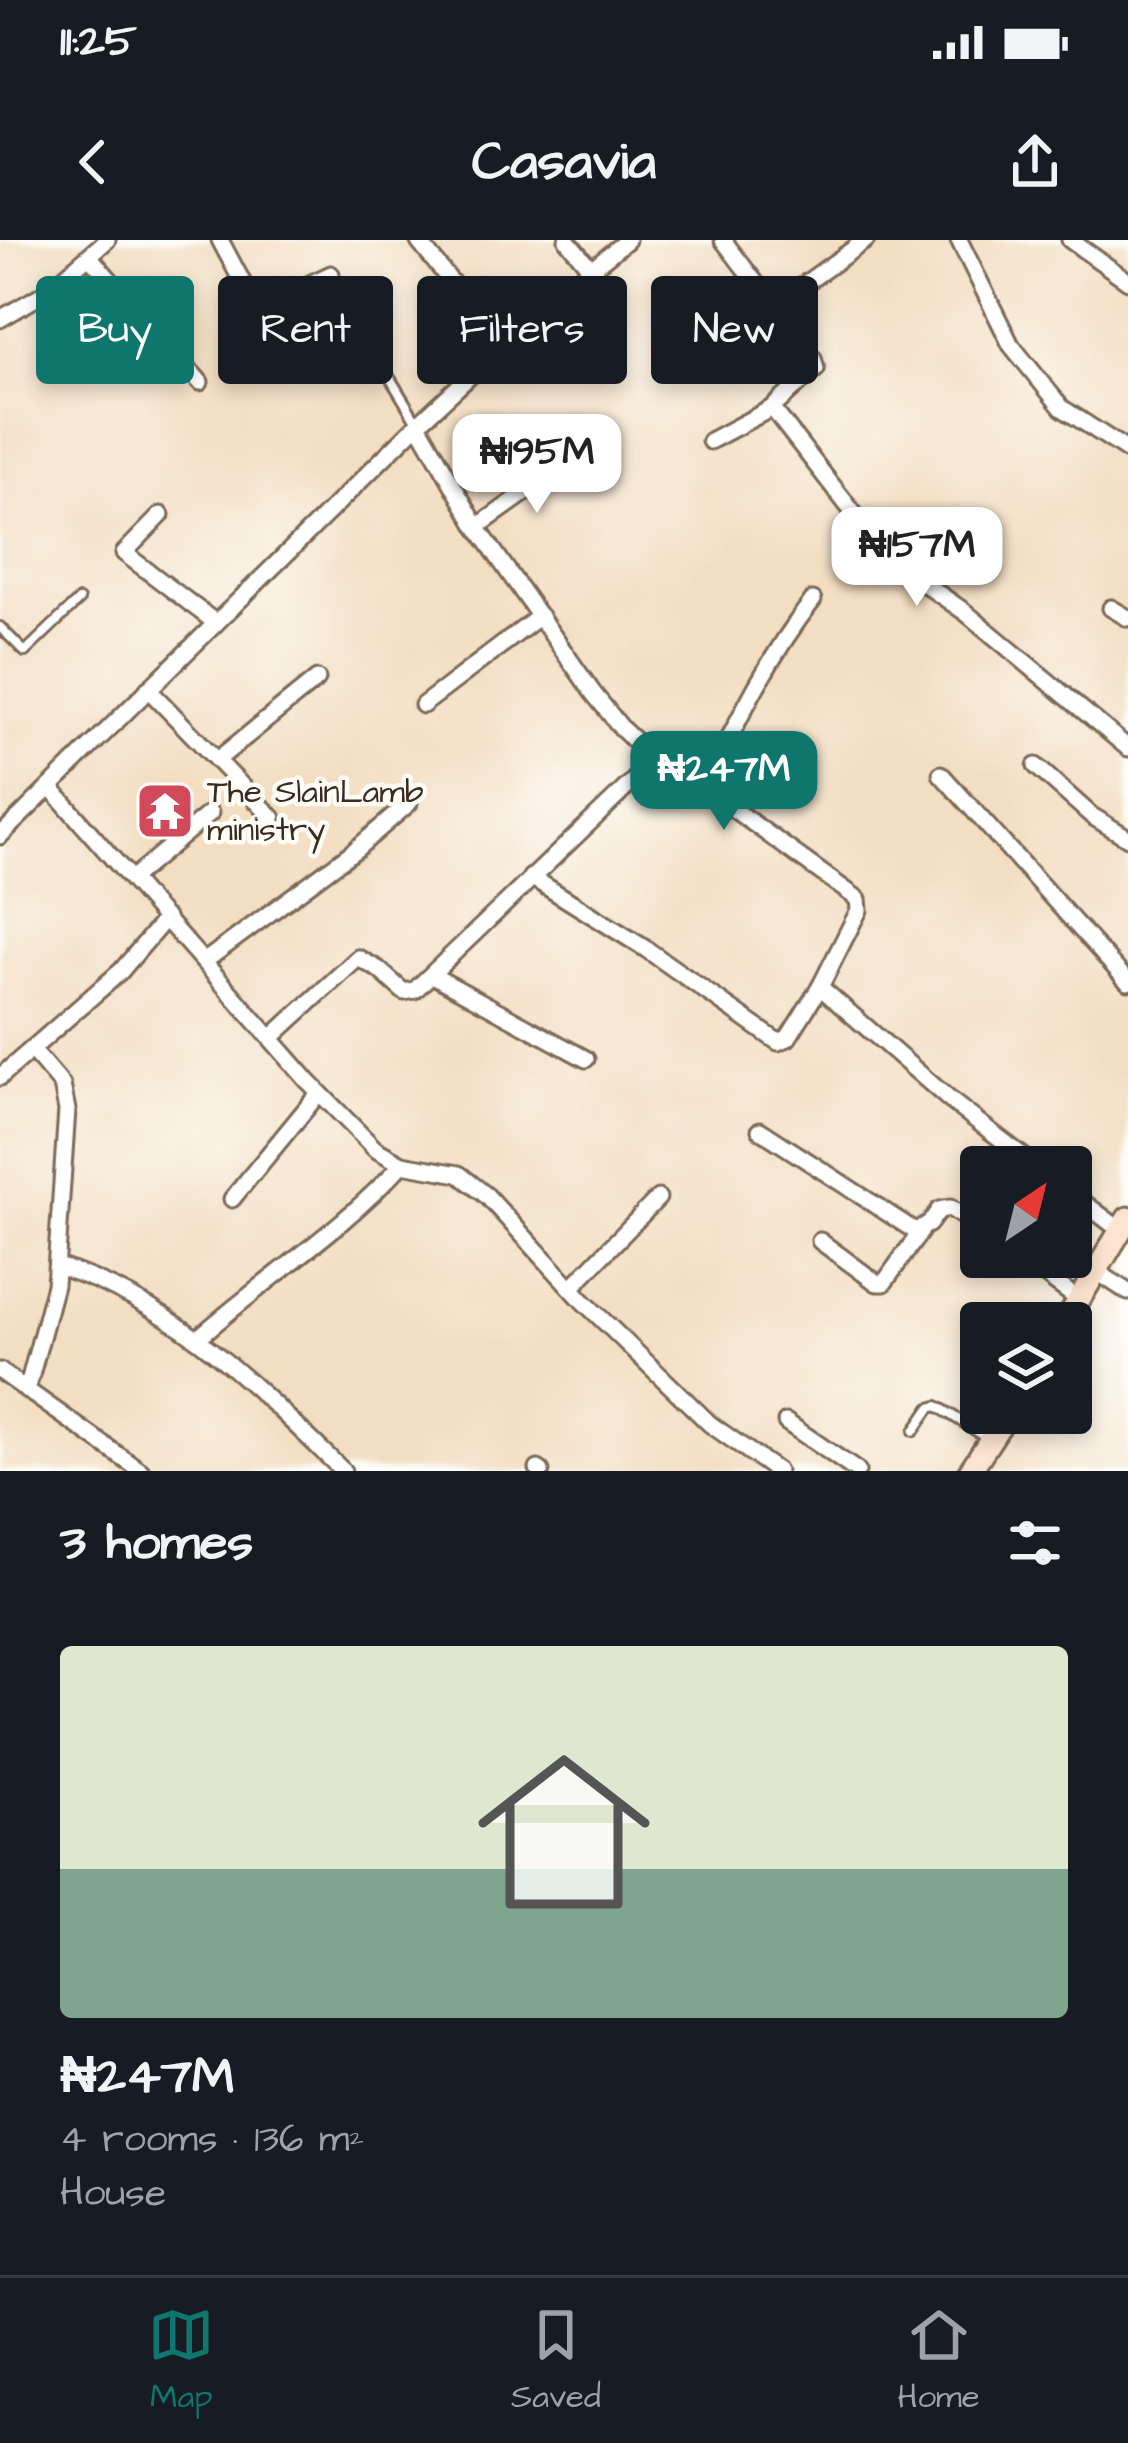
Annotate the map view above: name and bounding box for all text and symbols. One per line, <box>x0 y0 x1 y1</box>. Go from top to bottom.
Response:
text: 11:25 <box>60 11 137 73</box>
text: Casavia <box>472 125 656 200</box>
icon: back <box>60 129 126 195</box>
icon: share <box>1002 129 1068 195</box>
chip: Buy <box>36 276 194 384</box>
chip: Rent <box>218 276 393 384</box>
chip: Filters <box>417 276 627 384</box>
chip: New <box>651 276 818 384</box>
pin: ₦195M <box>453 414 621 516</box>
text: ₦195M <box>479 426 595 480</box>
pin: ₦157M <box>833 507 1001 609</box>
text: ₦157M <box>858 519 976 573</box>
pin: ₦247M <box>640 731 808 833</box>
text: ₦247M <box>657 743 791 797</box>
place label: The SlainLamb ministry <box>207 769 424 854</box>
temple icon: The SlainLamb ministry <box>134 780 196 842</box>
north arrow <box>960 1146 1092 1278</box>
map controls <box>960 1146 1092 1434</box>
button: layers <box>960 1302 1092 1434</box>
text: 3 homes <box>60 1508 253 1579</box>
icon: filters <box>1002 1510 1068 1576</box>
icon: home <box>456 1724 672 1940</box>
text: ₦247M <box>60 2042 234 2113</box>
text: 4 rooms · 136 m² <box>60 2113 364 2167</box>
text: House <box>60 2167 166 2221</box>
tab: Map <box>148 2302 214 2420</box>
tab: Saved <box>511 2302 601 2420</box>
tab: Home <box>898 2302 980 2420</box>

